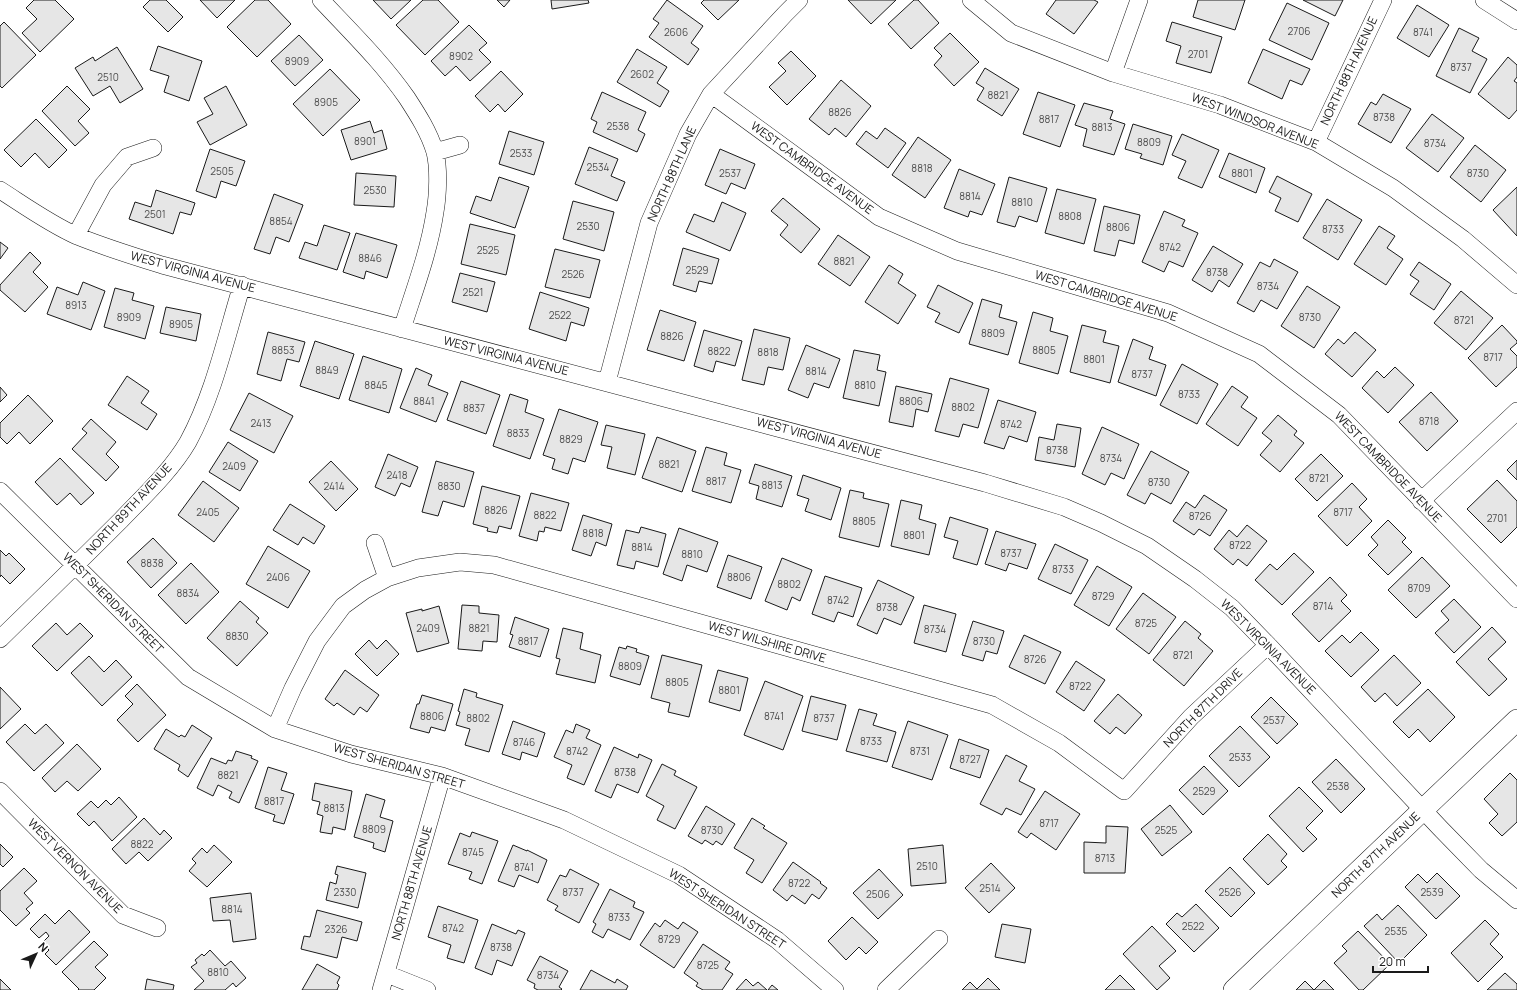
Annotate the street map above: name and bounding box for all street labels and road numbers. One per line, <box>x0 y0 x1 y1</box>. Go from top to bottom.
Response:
street label: NORTH 88TH AVENUE <box>1316 13 1381 128</box>
street label: WEST WINDSOR AVENUE <box>1189 88 1321 153</box>
street label: WEST CAMBRIDGE AVENUE <box>747 117 877 218</box>
street label: NORTH 88TH LANE <box>643 123 700 224</box>
street label: WEST VIRGINIA AVENUE <box>129 247 258 296</box>
street label: WEST CAMBRIDGE AVENUE <box>1033 266 1180 325</box>
street label: WEST VIRGINIA AVENUE <box>442 332 571 379</box>
street label: WEST CAMBRIDGE AVENUE <box>1331 407 1446 526</box>
street label: WEST VIRGINIA AVENUE <box>755 413 884 462</box>
street label: NORTH 89TH AVENUE <box>82 459 175 558</box>
street label: WEST SHERIDAN STREET <box>59 548 168 657</box>
street label: WEST VIRGINIA AVENUE <box>1217 595 1320 698</box>
street label: WEST WILSHIRE DRIVE <box>706 617 828 667</box>
street label: NORTH 87TH DRIVE <box>1159 664 1246 751</box>
street label: WEST SHERIDAN STREET <box>331 739 468 793</box>
street label: NORTH 87TH AVENUE <box>1328 808 1424 902</box>
street label: WEST VERNON AVENUE <box>24 814 127 917</box>
street label: NORTH 88TH AVENUE <box>387 824 436 942</box>
street label: WEST SHERIDAN STREET <box>666 864 790 953</box>

